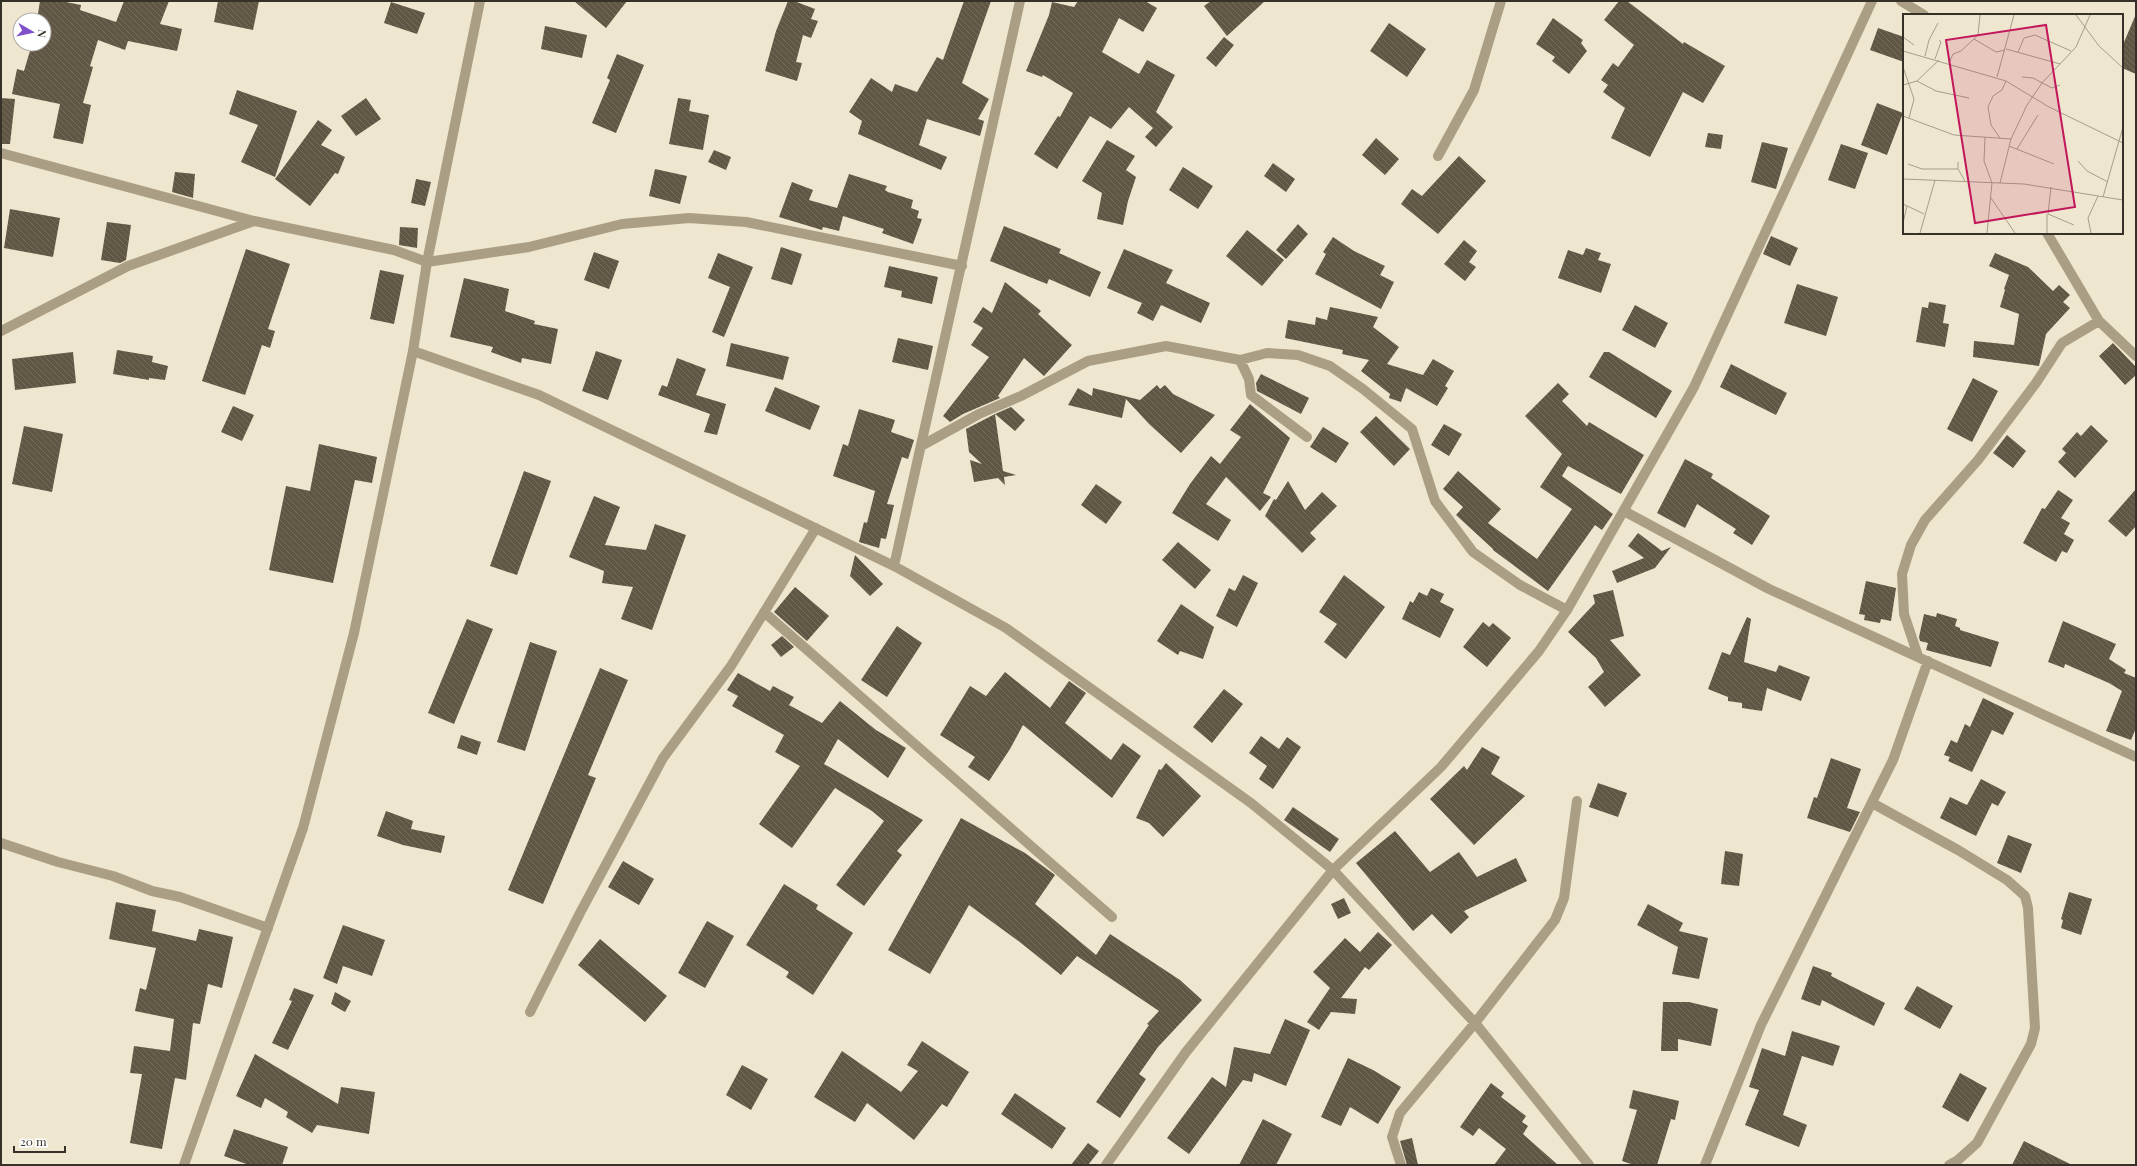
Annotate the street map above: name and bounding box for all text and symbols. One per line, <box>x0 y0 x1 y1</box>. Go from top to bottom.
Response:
north arrow <box>12 12 52 52</box>
inset map <box>1903 14 2123 234</box>
text: N <box>34 29 50 39</box>
scale bar <box>14 1128 65 1154</box>
text: 20 m <box>20 1133 47 1149</box>

